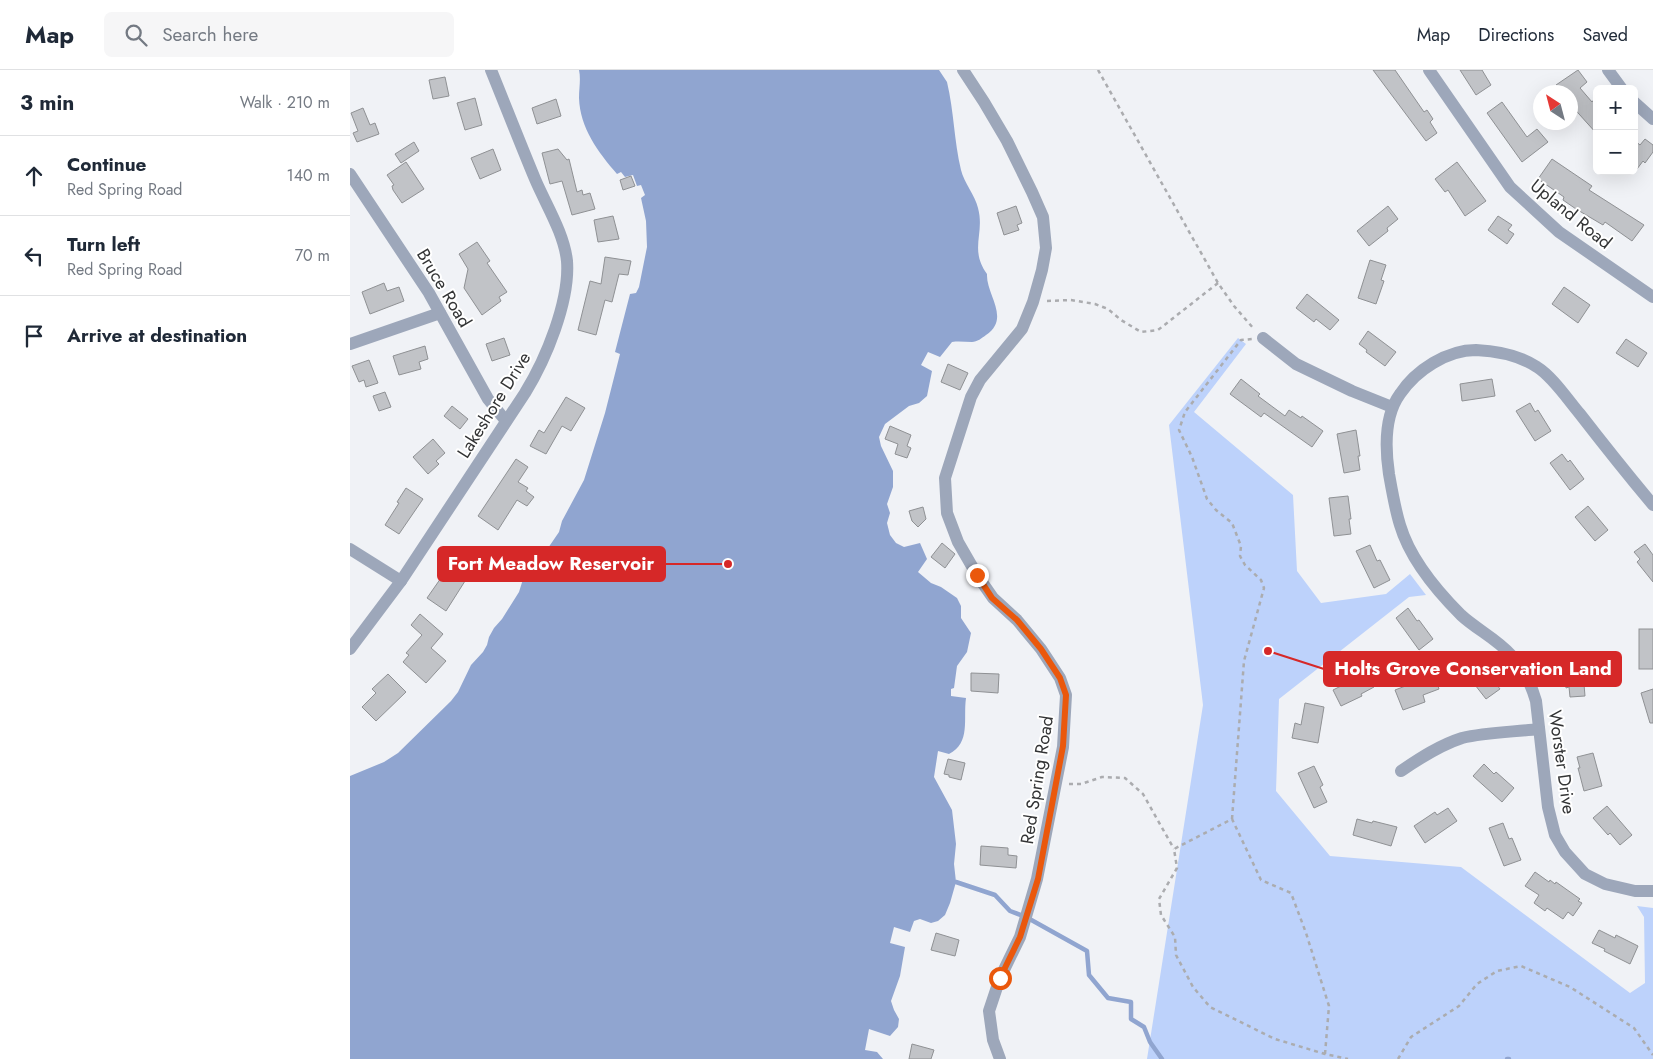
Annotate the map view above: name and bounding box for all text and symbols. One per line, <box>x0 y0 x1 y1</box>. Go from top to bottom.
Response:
search box <box>104 12 454 57</box>
text: Map <box>25 17 74 52</box>
icon: search <box>122 21 150 49</box>
text: Search here <box>162 21 258 48</box>
text: Map <box>1417 22 1450 48</box>
text: Directions <box>1478 22 1554 48</box>
text: Saved <box>1582 22 1628 48</box>
north arrow <box>1533 85 1578 130</box>
map controls <box>1593 85 1638 175</box>
button: + <box>1593 85 1638 130</box>
text: 3 min <box>20 88 74 118</box>
text: Walk · 210 m <box>240 91 330 114</box>
button: − <box>1593 130 1638 175</box>
text: Continue <box>67 151 146 178</box>
icon: ahead <box>20 162 48 190</box>
text: 140 m <box>287 164 330 187</box>
street label: Upland Road <box>1525 173 1617 255</box>
text: Red Spring Road <box>67 178 183 201</box>
text: Turn left <box>67 231 140 258</box>
icon: left <box>20 242 48 270</box>
text: 70 m <box>295 244 330 267</box>
street label: Bruce Road <box>410 244 478 332</box>
text: Red Spring Road <box>67 258 183 281</box>
icon: arrive <box>20 322 48 350</box>
text: Arrive at destination <box>67 322 247 349</box>
street label: Lakeshore Drive <box>451 347 537 463</box>
callout: Fort Meadow Reservoir <box>438 547 665 581</box>
text: Fort Meadow Reservoir <box>448 550 655 577</box>
route end <box>966 564 989 587</box>
callout: Holts Grove Conservation Land <box>1324 652 1621 686</box>
text: Holts Grove Conservation Land <box>1334 655 1612 682</box>
street label: Worster Drive <box>1542 708 1582 816</box>
street label: Red Spring Road <box>1014 714 1060 846</box>
route start <box>989 967 1012 990</box>

